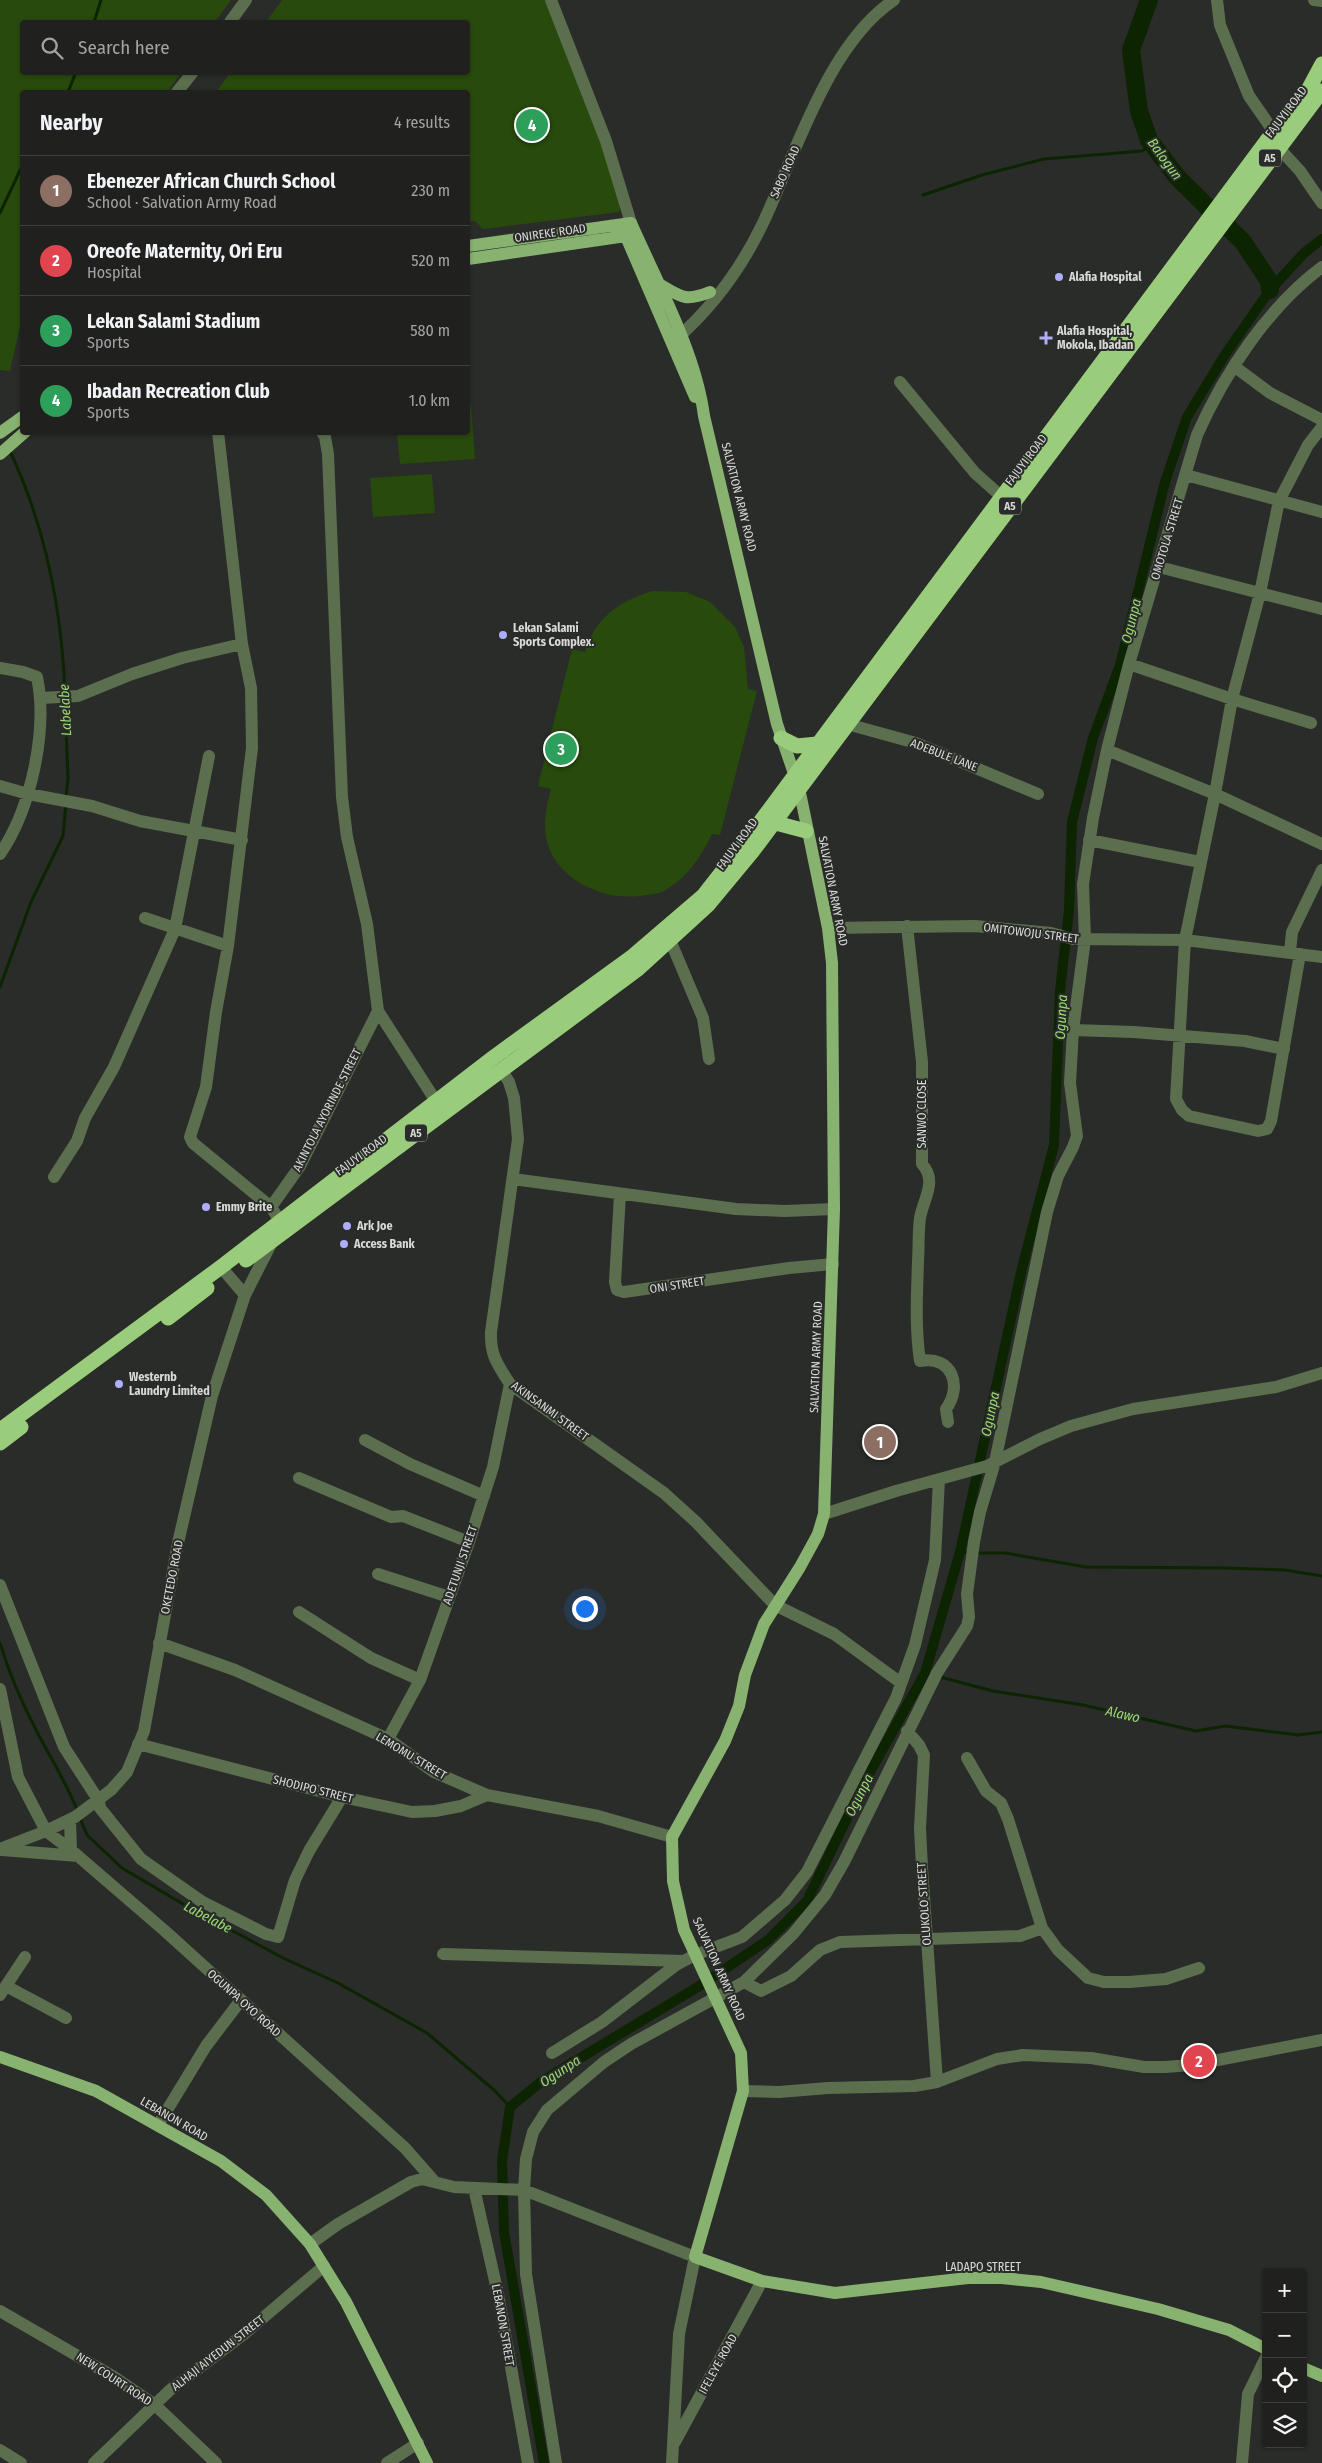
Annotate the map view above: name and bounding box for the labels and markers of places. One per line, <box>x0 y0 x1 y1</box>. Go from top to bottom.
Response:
pin: 4 <box>516 106 548 144</box>
place label: Alafia Hospital <box>1068 270 1142 284</box>
marker: Alafia Hospital <box>1053 271 1065 283</box>
place label: Alafia Hospital, Mokola, Ibadan <box>1056 324 1133 352</box>
marker: Alafia Hospital, Mokola, Ibadan <box>1039 331 1053 345</box>
place label: Lekan Salami Sports Complex. <box>513 621 595 649</box>
marker: Lekan Salami Sports Complex. <box>497 629 509 641</box>
pin: 3 <box>545 730 577 768</box>
place label: Emmy Brite <box>216 1200 272 1214</box>
marker: Emmy Brite <box>200 1201 212 1213</box>
place label: Ark Joe <box>356 1219 392 1233</box>
marker: Ark Joe <box>341 1220 353 1232</box>
place label: Access Bank <box>353 1237 415 1251</box>
marker: Access Bank <box>338 1238 350 1250</box>
place label: Westernb Laundry Limited <box>129 1370 210 1398</box>
marker: Westernb Laundry Limited <box>113 1378 125 1390</box>
pin: 1 <box>864 1423 896 1461</box>
pin: 2 <box>1183 2042 1215 2080</box>

